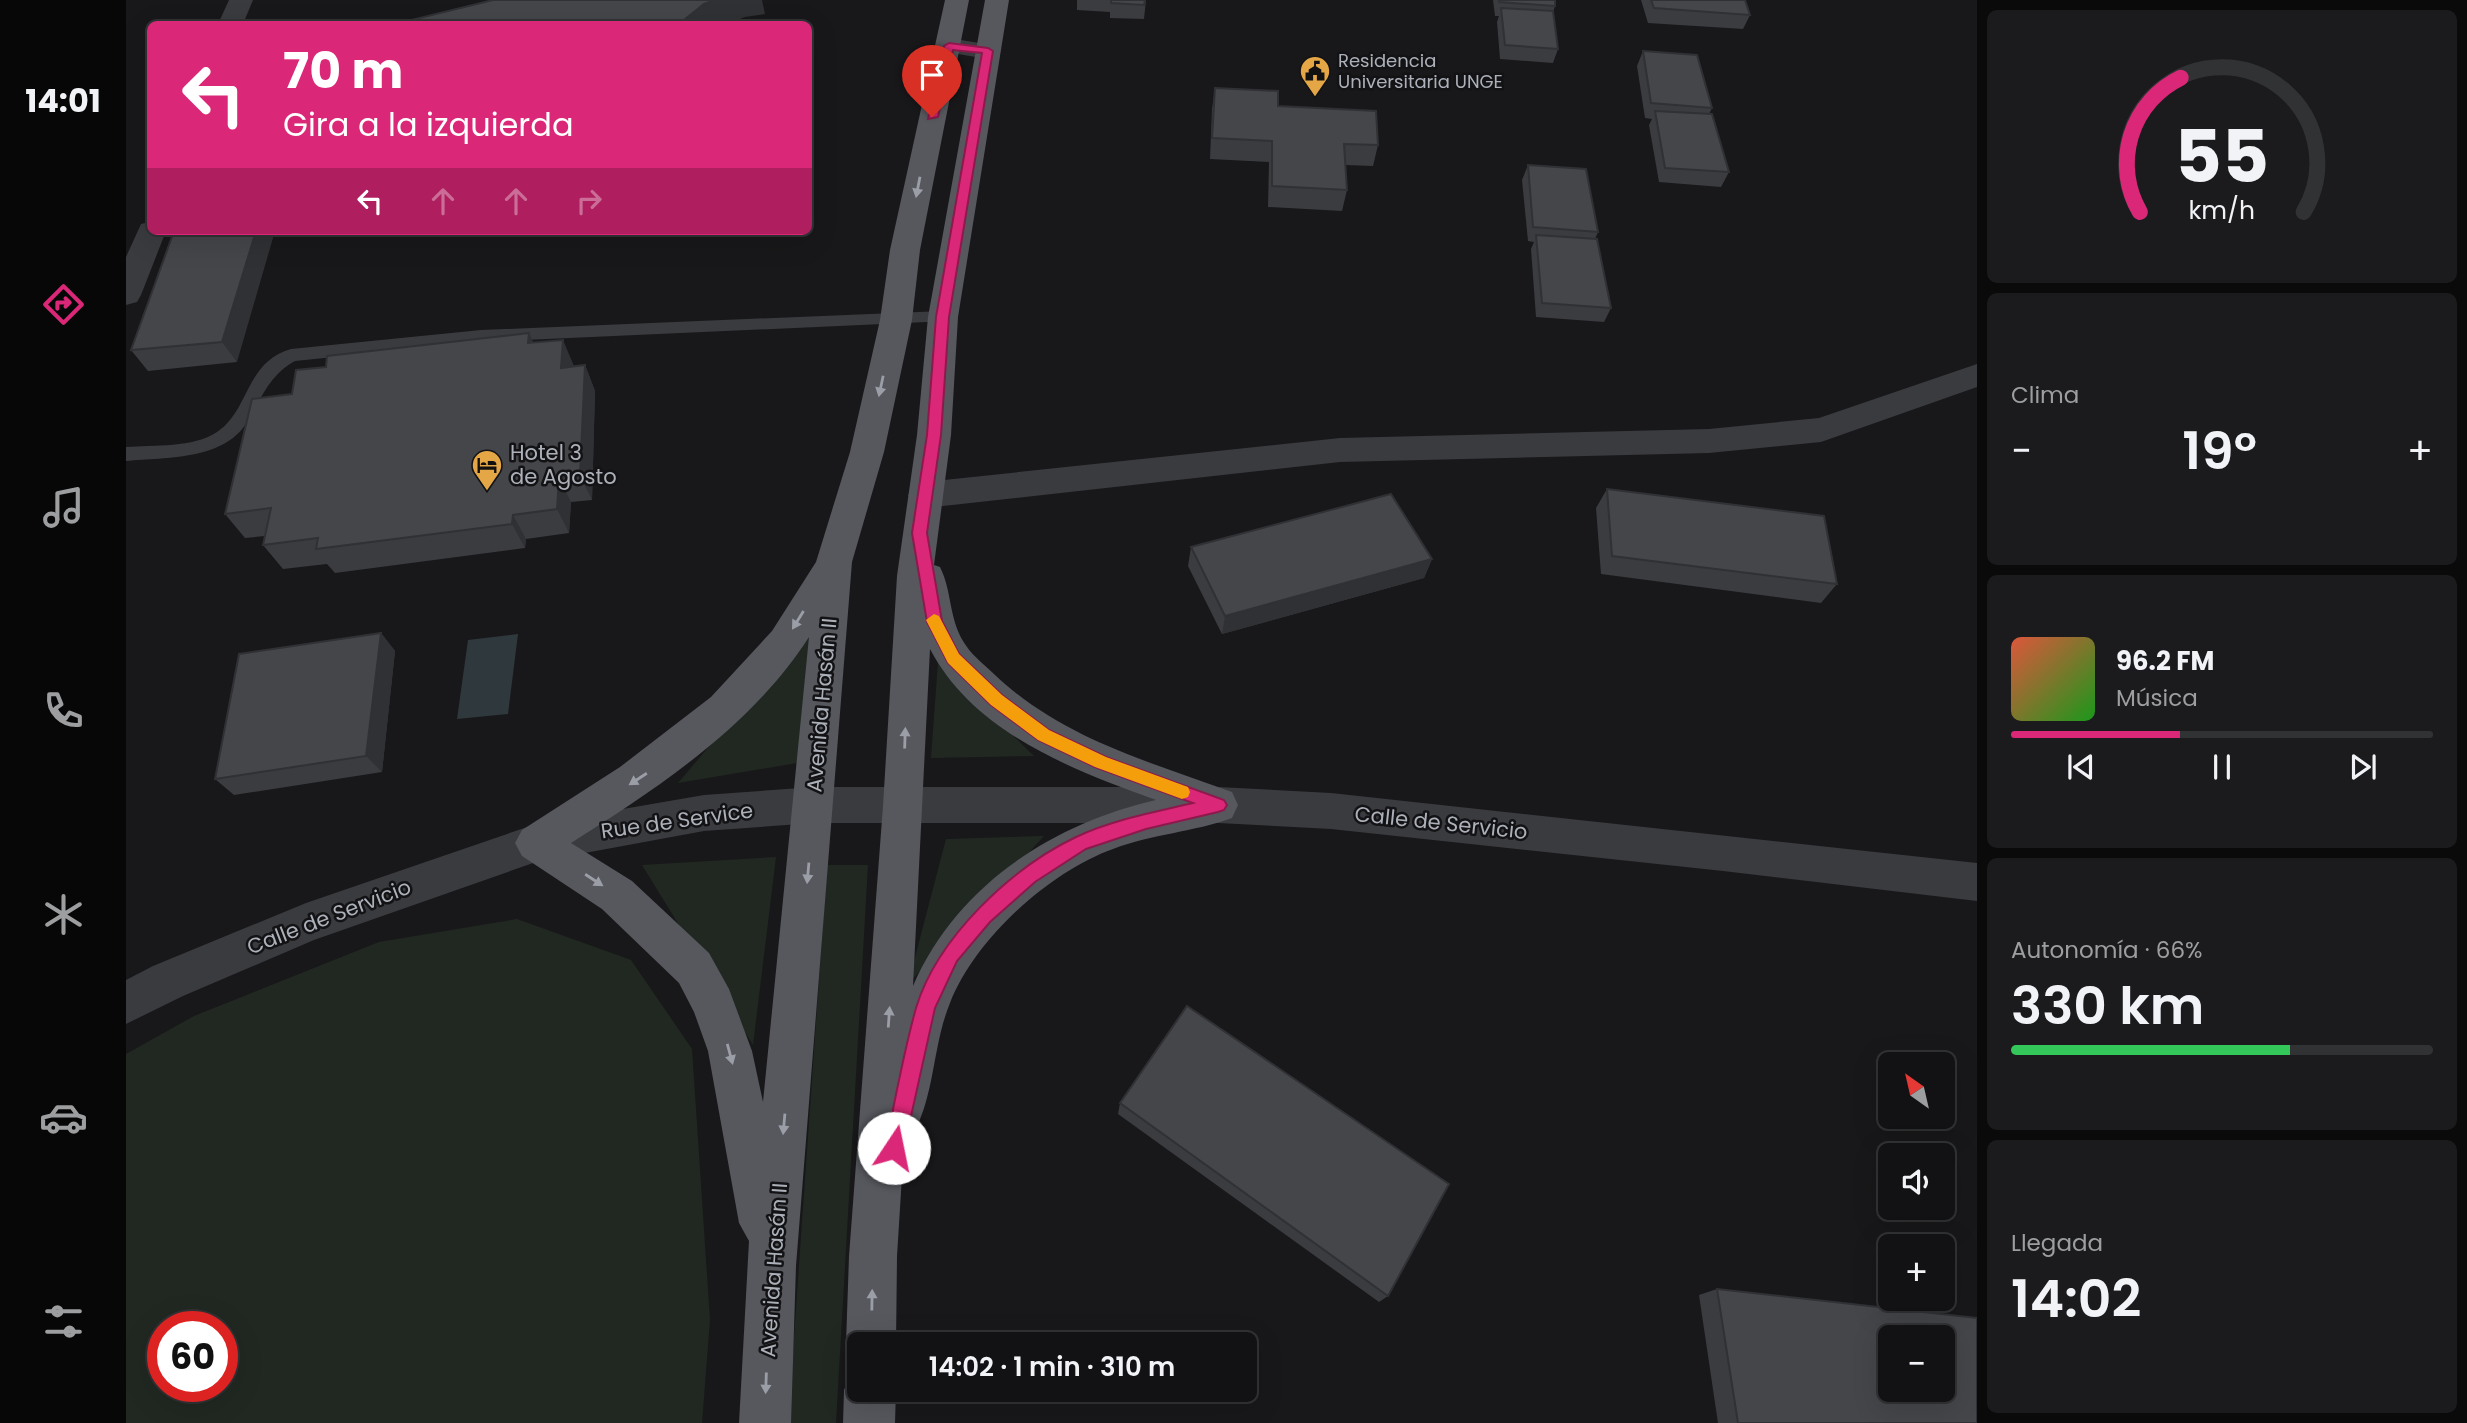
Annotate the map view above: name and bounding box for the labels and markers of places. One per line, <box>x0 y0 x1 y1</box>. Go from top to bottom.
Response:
pin <box>902 45 962 117</box>
place label: Residencia Universitaria UNGE <box>1338 48 1503 94</box>
public building icon: Residencia Universitaria UNGE <box>1298 54 1332 98</box>
place label: Hotel 3 de Agosto <box>510 438 617 491</box>
hotel icon: Hotel 3 de Agosto <box>470 448 504 492</box>

